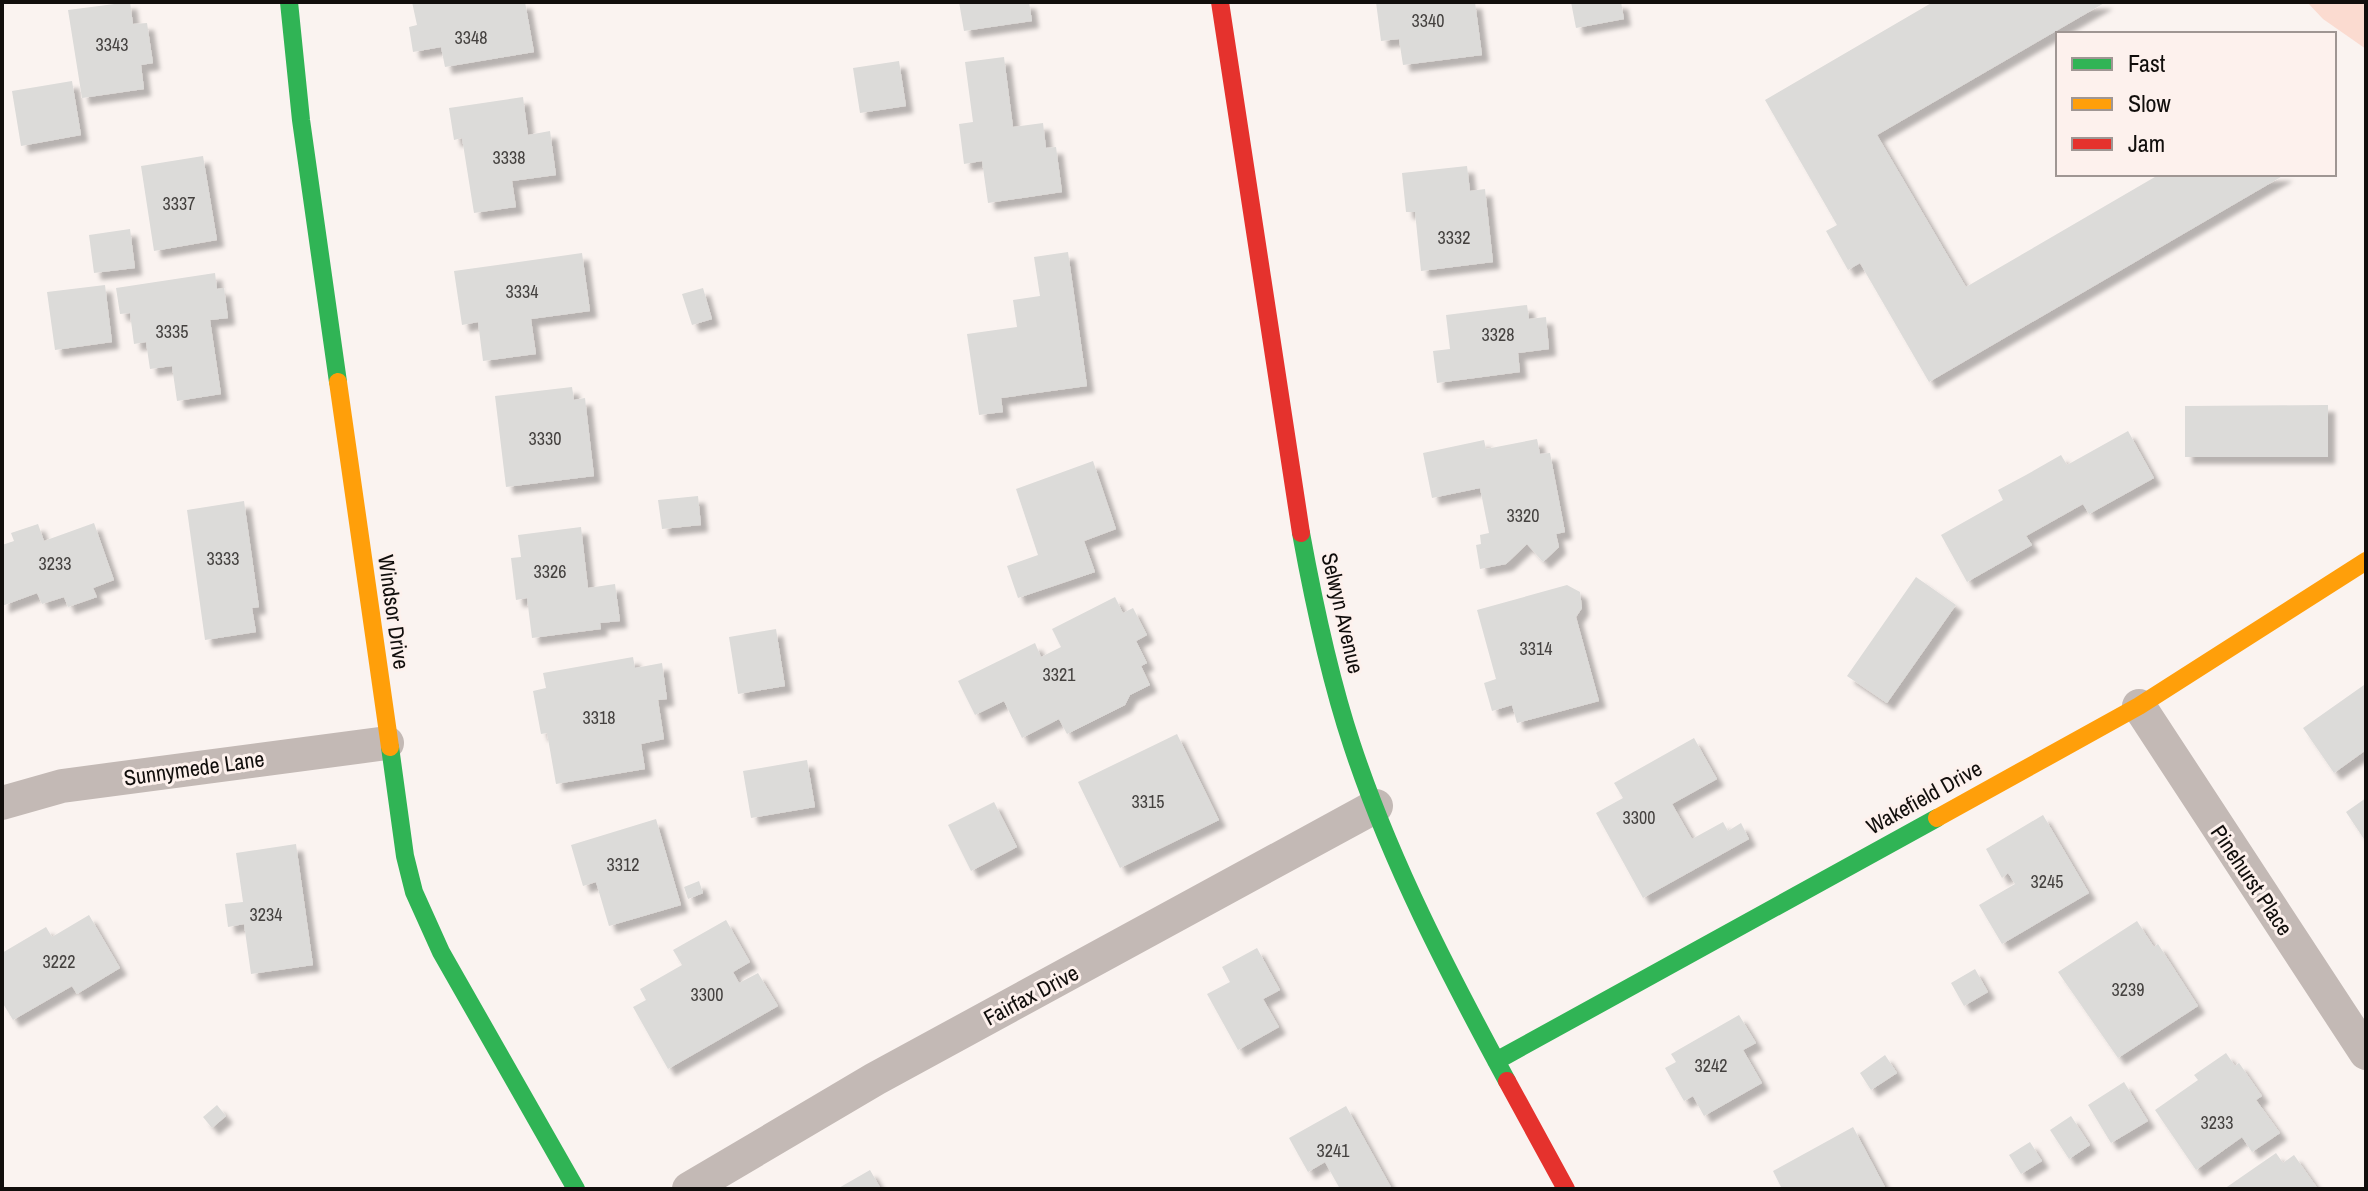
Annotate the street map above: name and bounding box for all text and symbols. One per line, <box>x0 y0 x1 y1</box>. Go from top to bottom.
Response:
house number: 3340 <box>1412 8 1444 33</box>
house number: 3348 <box>455 25 487 50</box>
house number: 3343 <box>96 32 128 57</box>
legend <box>2056 32 2336 176</box>
text: Fast <box>2128 47 2166 79</box>
text: Slow <box>2128 87 2171 119</box>
text: Jam <box>2128 127 2165 159</box>
house number: 3338 <box>493 145 525 170</box>
house number: 3337 <box>163 191 195 216</box>
house number: 3332 <box>1438 225 1470 250</box>
house number: 3334 <box>506 279 538 304</box>
house number: 3335 <box>156 319 188 344</box>
house number: 3328 <box>1482 322 1514 347</box>
house number: 3330 <box>529 426 561 451</box>
house number: 3320 <box>1507 503 1539 528</box>
house number: 3333 <box>207 546 239 571</box>
street label: Selwyn Avenue <box>1315 550 1371 676</box>
house number: 3233 <box>39 551 71 576</box>
street label: Windsor Drive <box>371 553 417 671</box>
house number: 3326 <box>534 559 566 584</box>
house number: 3314 <box>1520 636 1552 661</box>
house number: 3321 <box>1043 662 1076 687</box>
house number: 3318 <box>583 705 615 730</box>
street label: Sunnymede Lane <box>122 743 266 793</box>
street label: Wakefield Drive <box>1861 753 1987 841</box>
house number: 3315 <box>1132 789 1164 814</box>
house number: 3300 <box>1623 805 1655 830</box>
street label: Pinehurst Place <box>2204 819 2300 941</box>
house number: 3312 <box>607 852 639 877</box>
house number: 3245 <box>2031 869 2063 894</box>
house number: 3234 <box>250 902 282 927</box>
house number: 3222 <box>43 949 75 974</box>
street label: Fairfax Drive <box>978 957 1084 1033</box>
house number: 3239 <box>2112 977 2144 1002</box>
house number: 3300 <box>691 982 723 1007</box>
house number: 3242 <box>1695 1053 1727 1078</box>
house number: 3233 <box>2201 1110 2233 1135</box>
house number: 3241 <box>1317 1138 1350 1163</box>

